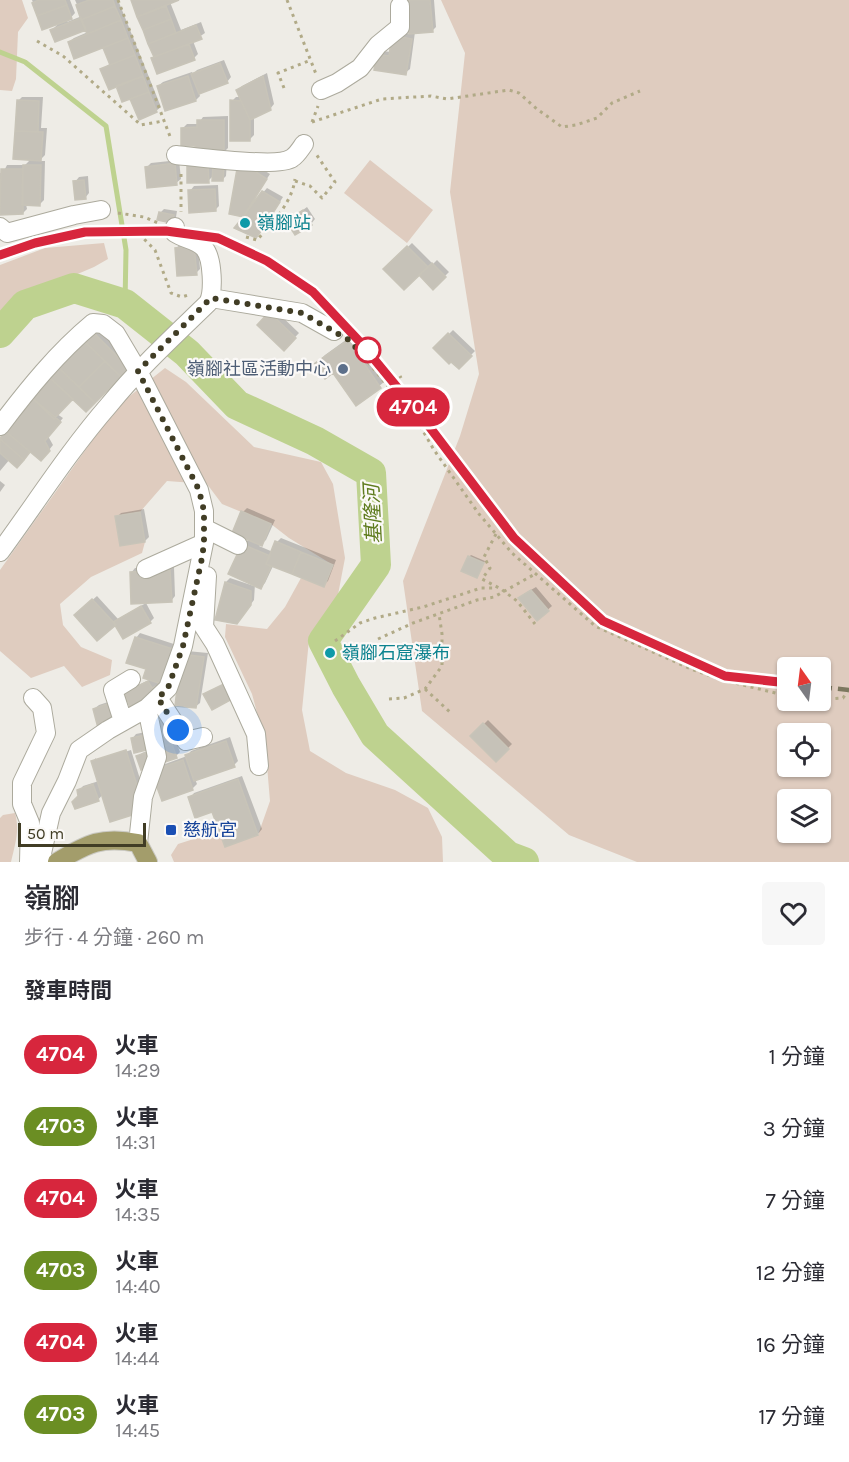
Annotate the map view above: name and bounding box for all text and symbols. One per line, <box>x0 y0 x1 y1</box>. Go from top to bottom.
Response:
place label: 嶺腳站 <box>257 212 311 234</box>
marker: 嶺腳站 <box>238 216 252 230</box>
unlabelled marker <box>355 337 381 363</box>
place label: 嶺腳社區活動中心 <box>187 358 331 380</box>
marker: 嶺腳社區活動中心 <box>336 362 350 376</box>
line badge: 4704 <box>371 388 455 426</box>
text: 4704 <box>389 395 437 419</box>
water label: 基隆河 <box>360 479 386 545</box>
place label: 嶺腳石窟瀑布 <box>342 642 450 664</box>
marker: 嶺腳石窟瀑布 <box>323 646 337 660</box>
north arrow <box>777 657 831 711</box>
map controls <box>777 657 831 843</box>
your location <box>163 715 193 745</box>
button: locate <box>777 723 831 777</box>
button: layers <box>777 789 831 843</box>
place label: 慈航宮 <box>183 819 237 841</box>
scale bar <box>18 820 146 848</box>
marker: 慈航宮 <box>164 823 178 837</box>
text: 50 m <box>27 824 64 843</box>
text: 嶺腳 <box>24 882 80 915</box>
button: heart <box>762 882 825 945</box>
text: 步行 · 4 分鐘 · 260 m <box>24 926 204 949</box>
text: 發車時間 <box>24 978 112 1004</box>
text: 火車 <box>115 1033 159 1059</box>
text: 4704 <box>36 1042 85 1066</box>
text: 1 分鐘 <box>769 1044 825 1070</box>
text: 14:29 <box>115 1059 160 1082</box>
text: 火車 <box>115 1105 159 1131</box>
text: 4703 <box>36 1114 85 1138</box>
text: 3 分鐘 <box>763 1116 825 1142</box>
text: 14:31 <box>115 1131 156 1154</box>
text: 火車 <box>115 1177 159 1203</box>
text: 4704 <box>36 1186 85 1210</box>
text: 7 分鐘 <box>765 1188 825 1214</box>
text: 14:35 <box>115 1203 160 1226</box>
text: 火車 <box>115 1249 159 1275</box>
text: 4703 <box>36 1258 85 1282</box>
text: 12 分鐘 <box>756 1260 825 1286</box>
text: 14:40 <box>115 1275 161 1298</box>
text: 火車 <box>115 1321 159 1347</box>
text: 4704 <box>36 1330 85 1354</box>
text: 16 分鐘 <box>756 1332 825 1358</box>
text: 14:44 <box>115 1347 159 1370</box>
text: 火車 <box>115 1393 159 1419</box>
text: 4703 <box>36 1402 85 1426</box>
text: 17 分鐘 <box>758 1404 825 1430</box>
text: 14:45 <box>115 1419 160 1442</box>

